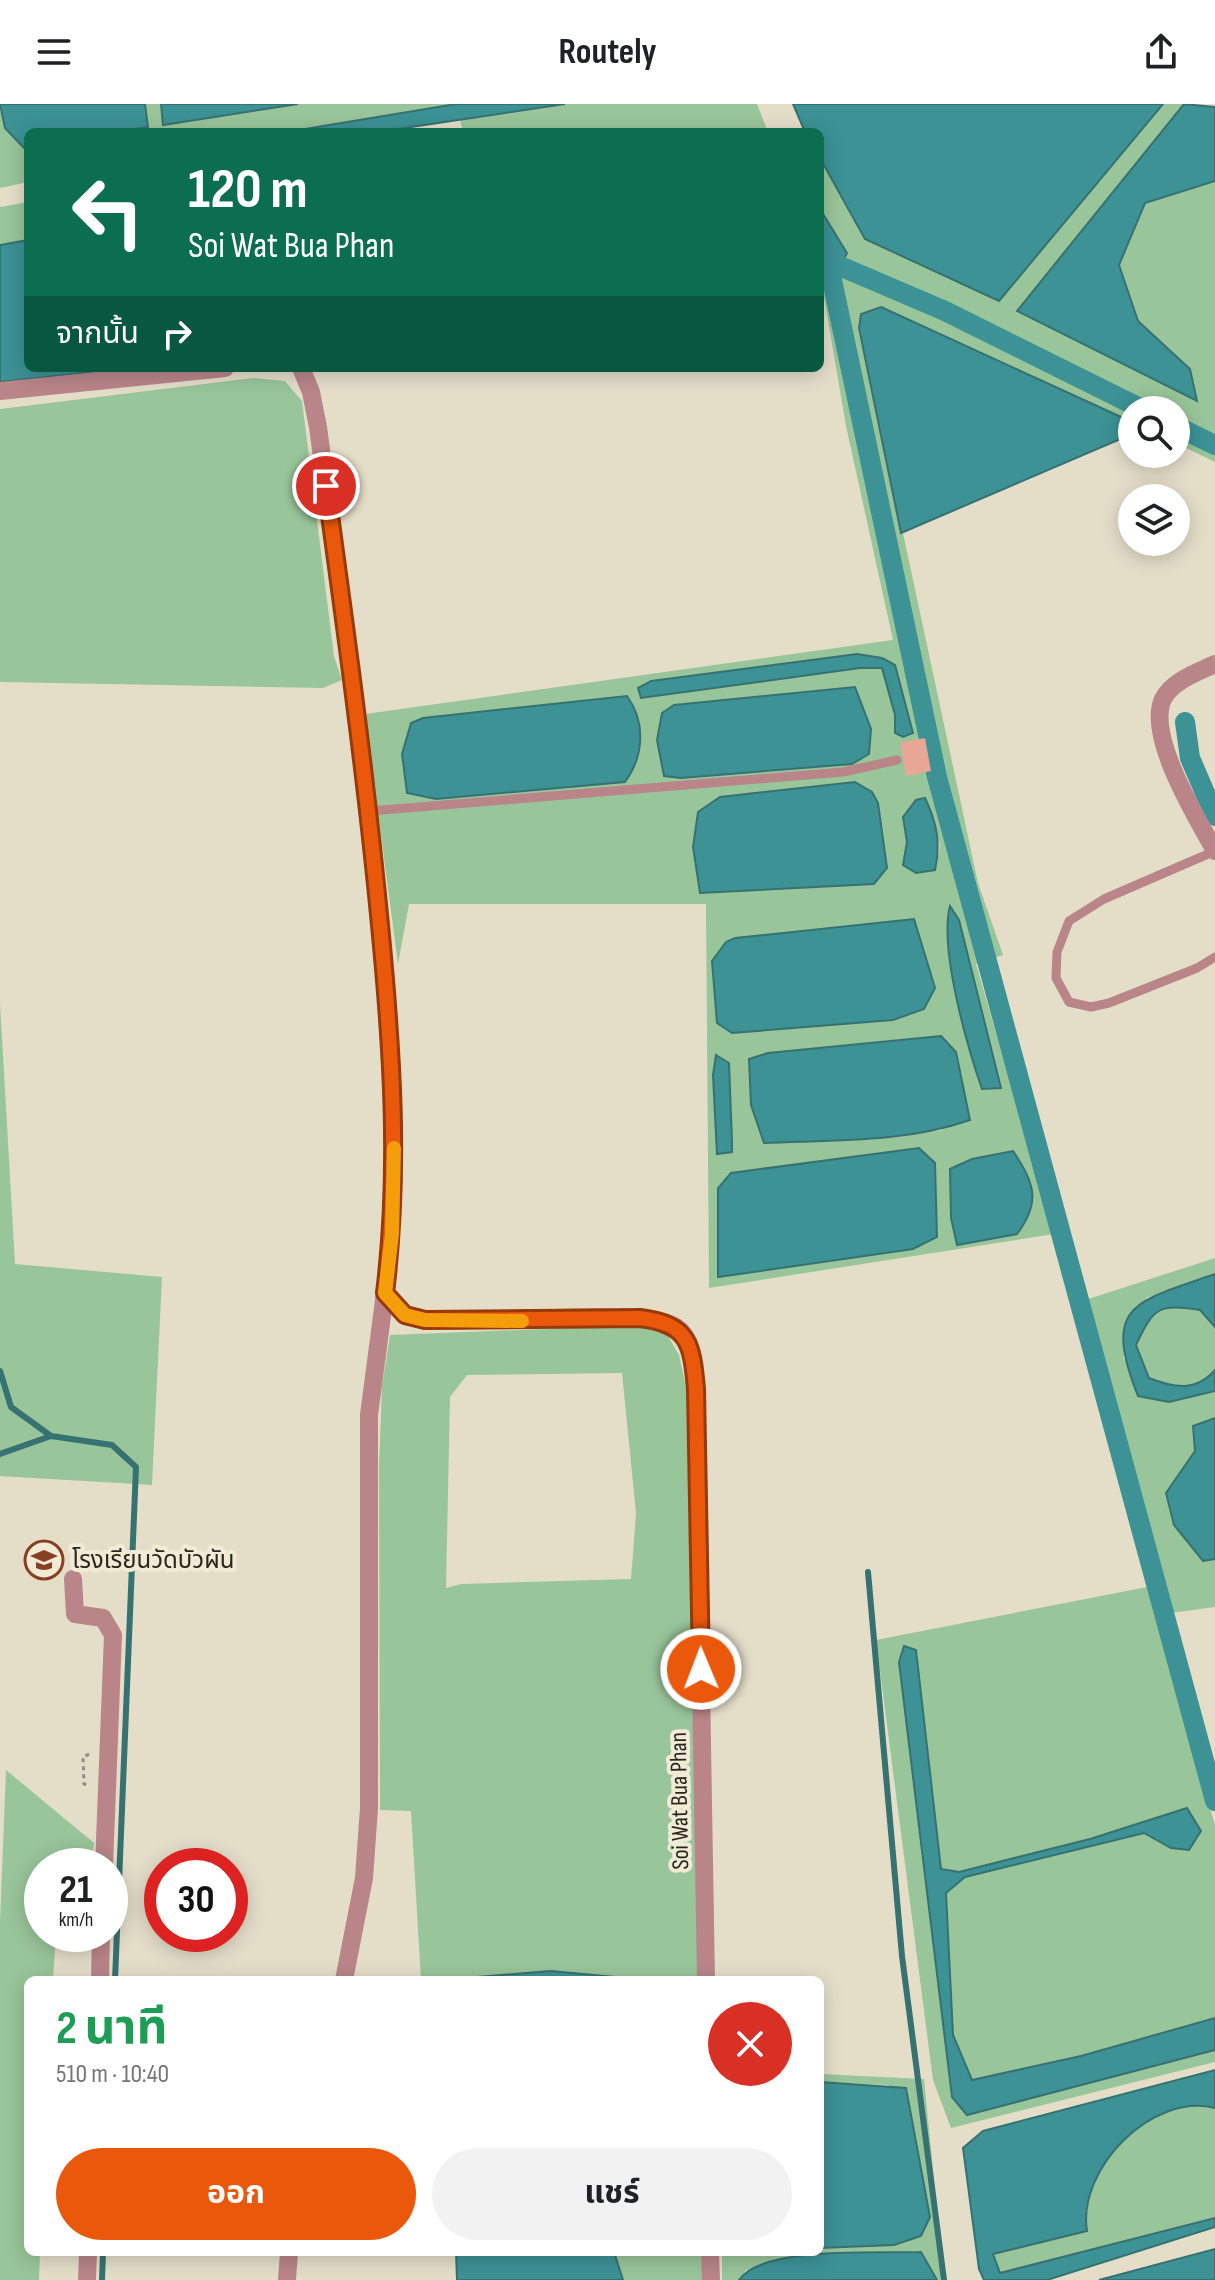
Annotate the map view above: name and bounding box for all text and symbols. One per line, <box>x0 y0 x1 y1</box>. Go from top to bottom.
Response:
icon: menu <box>32 30 76 74</box>
icon: share <box>1139 30 1183 74</box>
text: Routely <box>558 31 657 74</box>
text: 120 m <box>188 157 308 224</box>
icon: left <box>56 160 160 264</box>
text: Soi Wat Bua Phan <box>188 225 394 268</box>
icon: right <box>155 312 199 356</box>
text: จากนั้น <box>56 316 139 352</box>
map controls <box>1118 396 1190 556</box>
button: search <box>1118 396 1190 468</box>
pin <box>292 452 360 520</box>
icon: arrive <box>304 464 348 508</box>
button: layers <box>1118 484 1190 556</box>
school or university icon: โรงเรียนวัดบัวผัน <box>23 1539 65 1581</box>
place label: โรงเรียนวัดบัวผัน <box>72 1546 234 1575</box>
position arrow <box>659 1627 743 1711</box>
street label: Soi Wat Bua Phan <box>664 1732 695 1870</box>
speed limit sign: 30 <box>144 1848 248 1952</box>
text: 21 <box>59 1866 93 1914</box>
text: km/h <box>59 1908 93 1932</box>
text: 2 นาที <box>56 2000 167 2057</box>
button: close <box>708 2002 792 2086</box>
text: 510 m · 10:40 <box>56 2059 169 2090</box>
button: ออก <box>56 2148 416 2240</box>
button: แชร์ <box>432 2148 792 2240</box>

